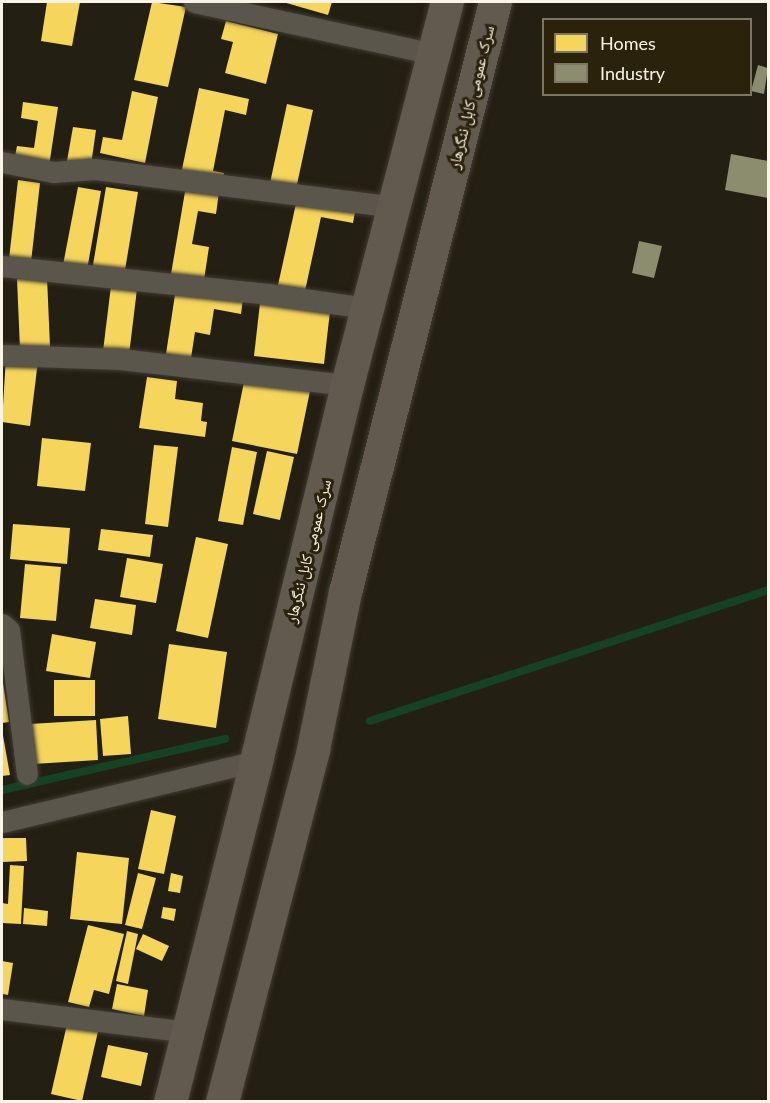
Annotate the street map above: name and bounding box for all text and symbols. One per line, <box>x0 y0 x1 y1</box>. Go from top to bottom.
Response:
legend <box>542 18 752 96</box>
street label: سرک عمومی کابل ننگرهار <box>444 23 498 171</box>
text: Homes <box>600 32 656 54</box>
text: Industry <box>600 62 665 84</box>
street label: سرک عمومی کابل ننگرهار <box>281 477 335 625</box>

